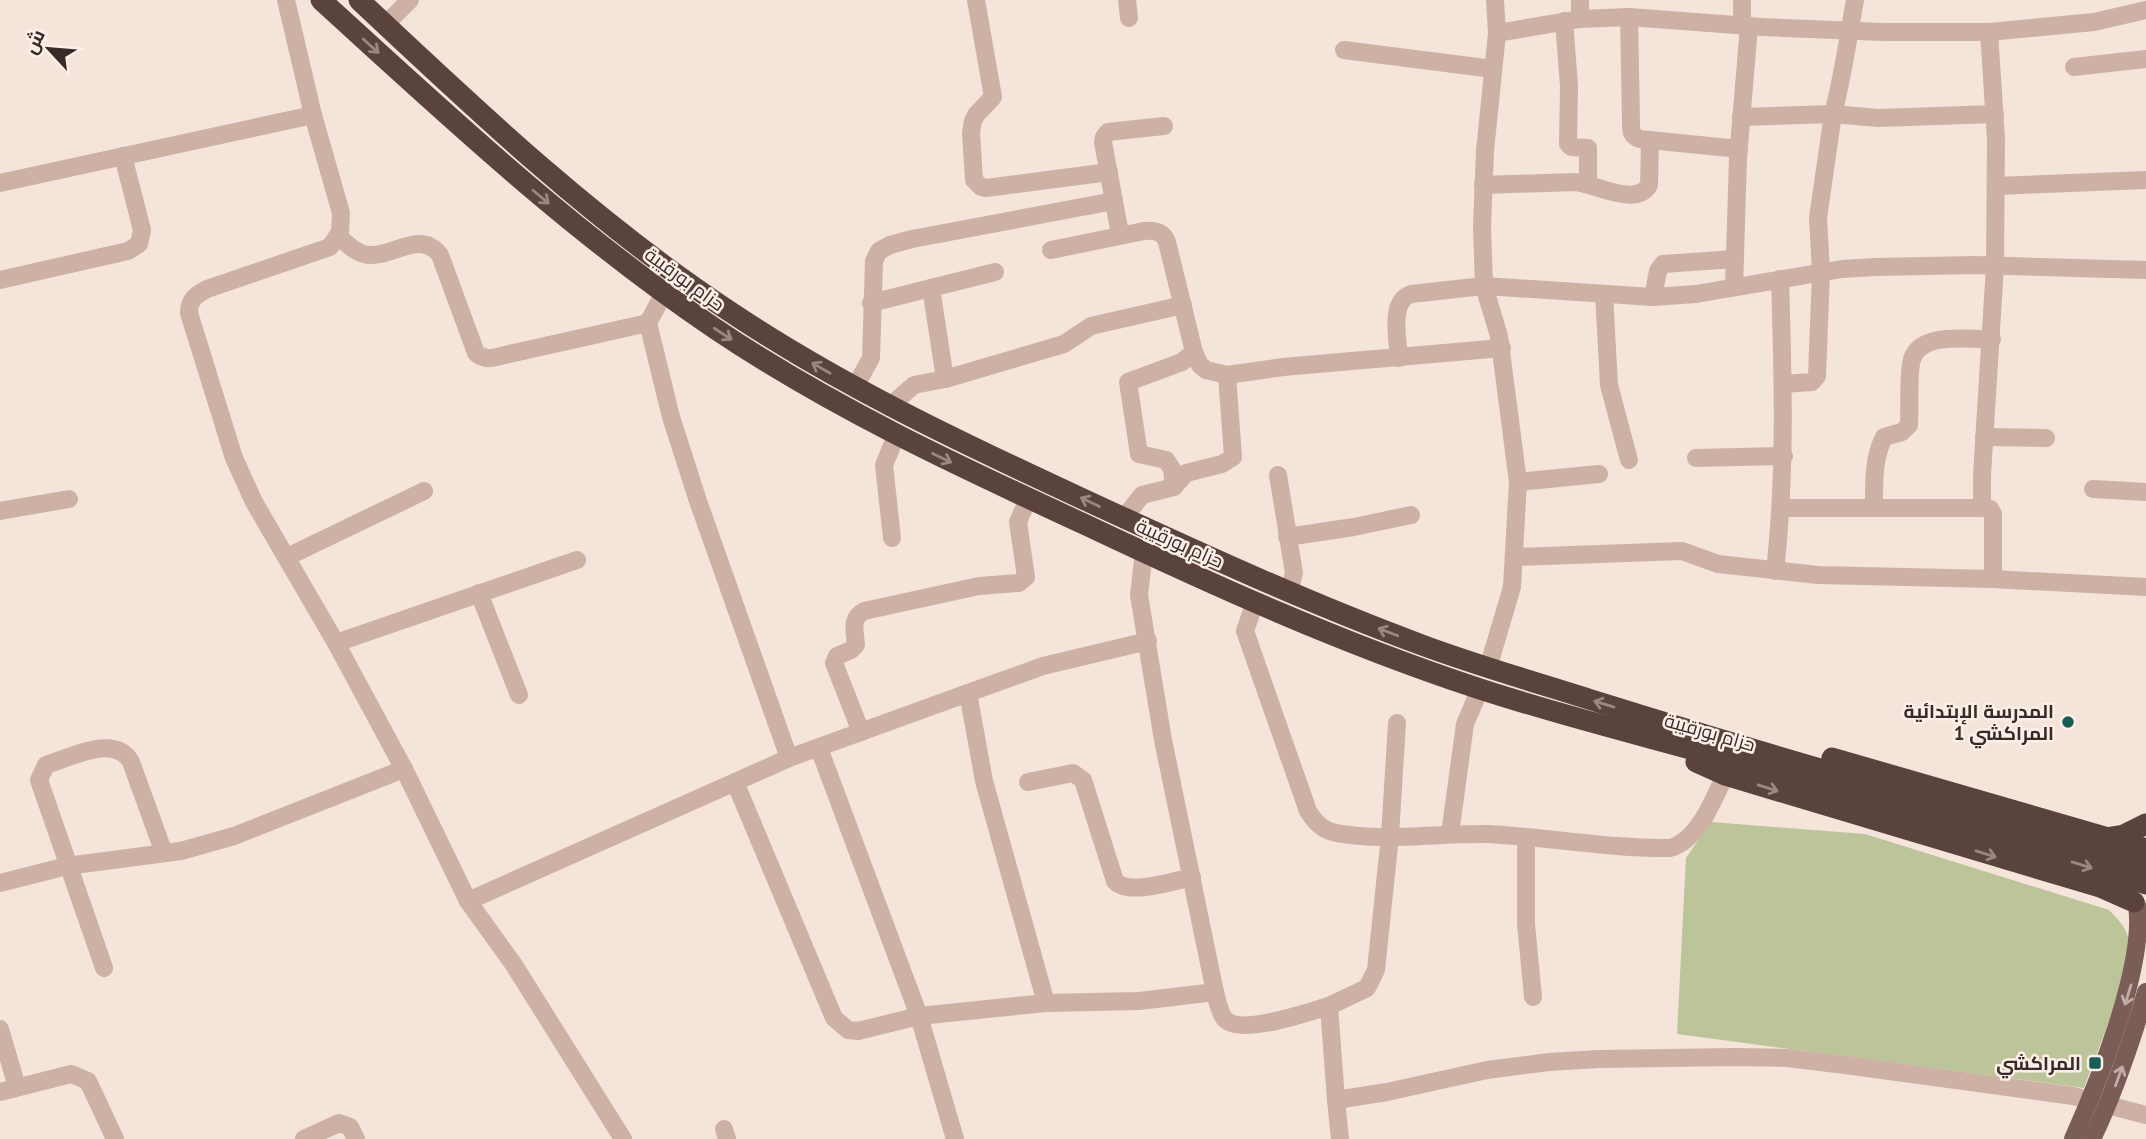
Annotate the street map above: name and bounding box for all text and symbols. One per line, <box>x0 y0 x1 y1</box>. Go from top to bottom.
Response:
north arrow <box>14 14 84 84</box>
text: ش <box>18 25 50 58</box>
one-way arrow <box>362 38 380 54</box>
one-way arrow <box>532 189 550 205</box>
street label: حزام بورقيبة <box>639 242 730 318</box>
one-way arrow <box>713 326 732 341</box>
one-way arrow <box>811 361 831 375</box>
one-way arrow <box>931 453 952 466</box>
one-way arrow <box>1080 495 1101 508</box>
street label: حزام بورقيبة <box>1132 513 1227 575</box>
one-way arrow <box>1378 625 1400 638</box>
one-way arrow <box>1594 696 1616 709</box>
place label: المدرسة الإبتدائية المراكشي 1 <box>1903 699 2054 749</box>
street label: حزام بورقيبة <box>1661 708 1758 758</box>
marker: المدرسة الإبتدائية المراكشي 1 <box>2060 714 2076 730</box>
one-way arrow <box>1757 783 1779 796</box>
one-way arrow <box>1975 848 1997 861</box>
one-way arrow <box>2071 860 2093 873</box>
one-way arrow <box>2120 984 2133 1006</box>
place label: المراكشي <box>1996 1051 2081 1079</box>
marker: المراكشي <box>2087 1055 2103 1071</box>
one-way arrow <box>2114 1066 2126 1088</box>

